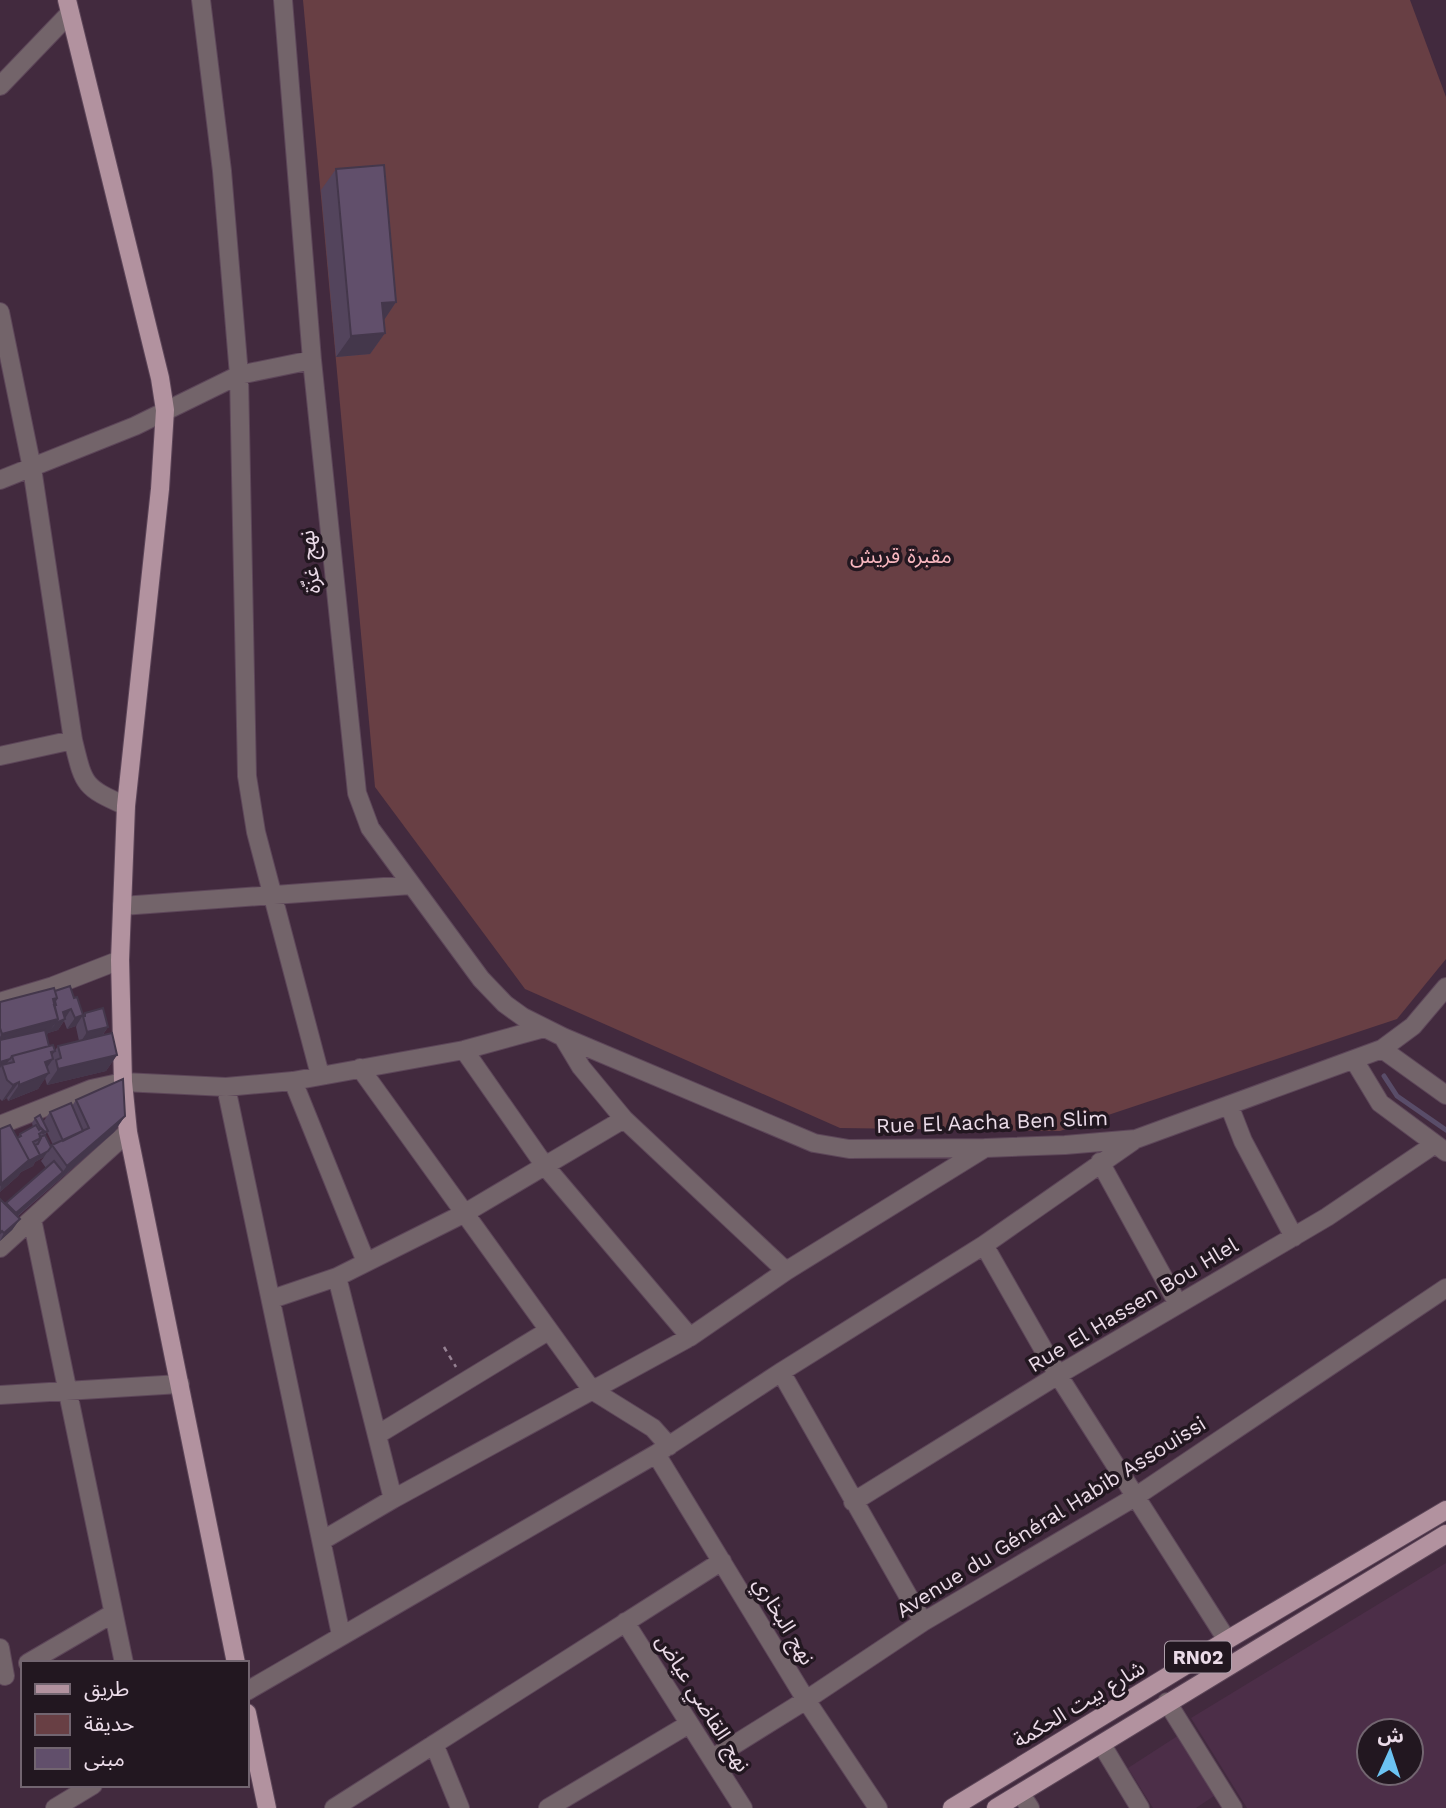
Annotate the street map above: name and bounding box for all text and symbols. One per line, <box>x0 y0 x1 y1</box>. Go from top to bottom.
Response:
street label: نهج غزّة <box>294 529 328 595</box>
park label: مقبرة قريش <box>850 543 952 568</box>
street label: Rue El Aacha Ben Slim <box>876 1105 1108 1138</box>
street label: Rue El Hassen Bou Hlel <box>1023 1232 1243 1377</box>
street label: Avenue du Général Habib Assouissi <box>891 1410 1210 1623</box>
street label: نهج البخاري <box>745 1572 820 1671</box>
street label: نهج القاضي عياض <box>648 1629 756 1778</box>
road number: RN02 <box>1165 1642 1231 1672</box>
street label: شارع بيت الحكمة <box>1009 1655 1150 1755</box>
legend <box>21 1661 248 1787</box>
text: طريق <box>84 1676 129 1702</box>
text: حديقة <box>84 1711 134 1736</box>
north arrow <box>1355 1717 1425 1787</box>
text: ش <box>1377 1723 1404 1748</box>
text: مبنى <box>84 1746 125 1771</box>

